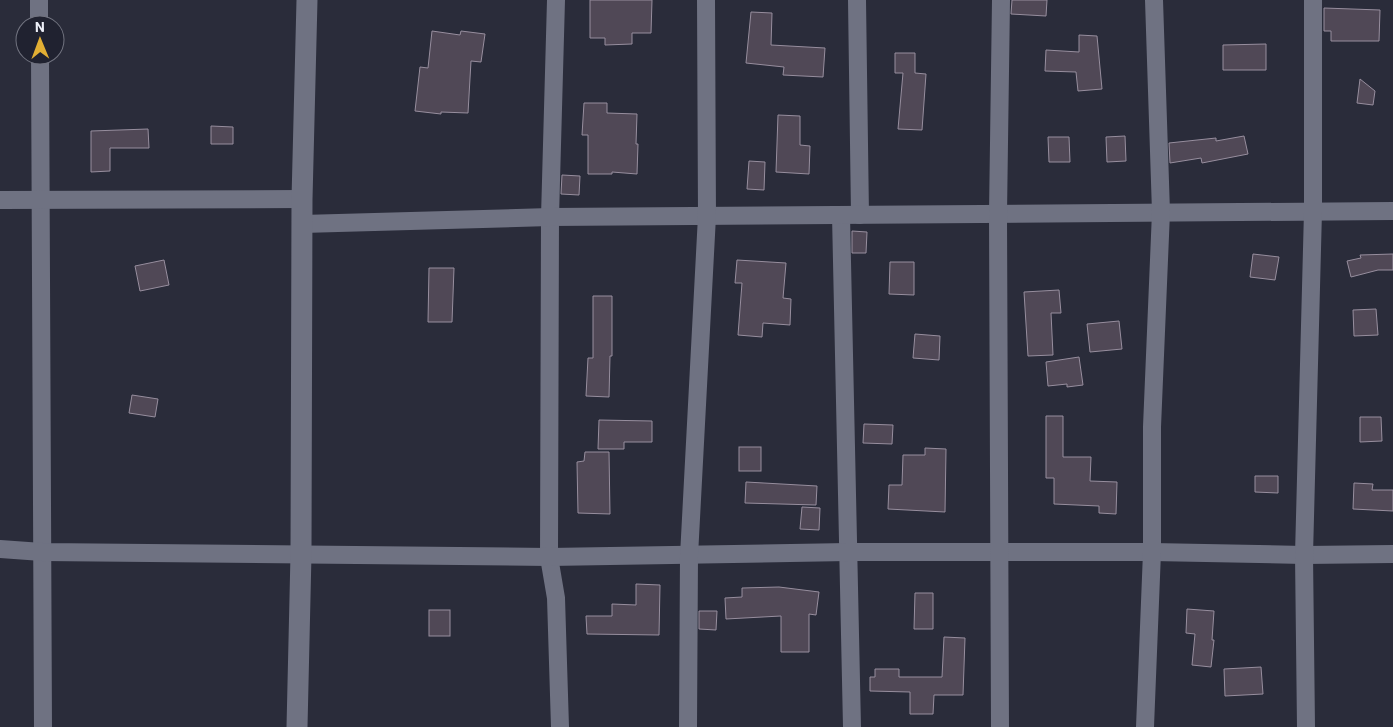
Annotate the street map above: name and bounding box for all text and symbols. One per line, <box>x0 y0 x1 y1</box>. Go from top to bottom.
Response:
north arrow <box>15 15 65 65</box>
text: N <box>35 19 45 35</box>

